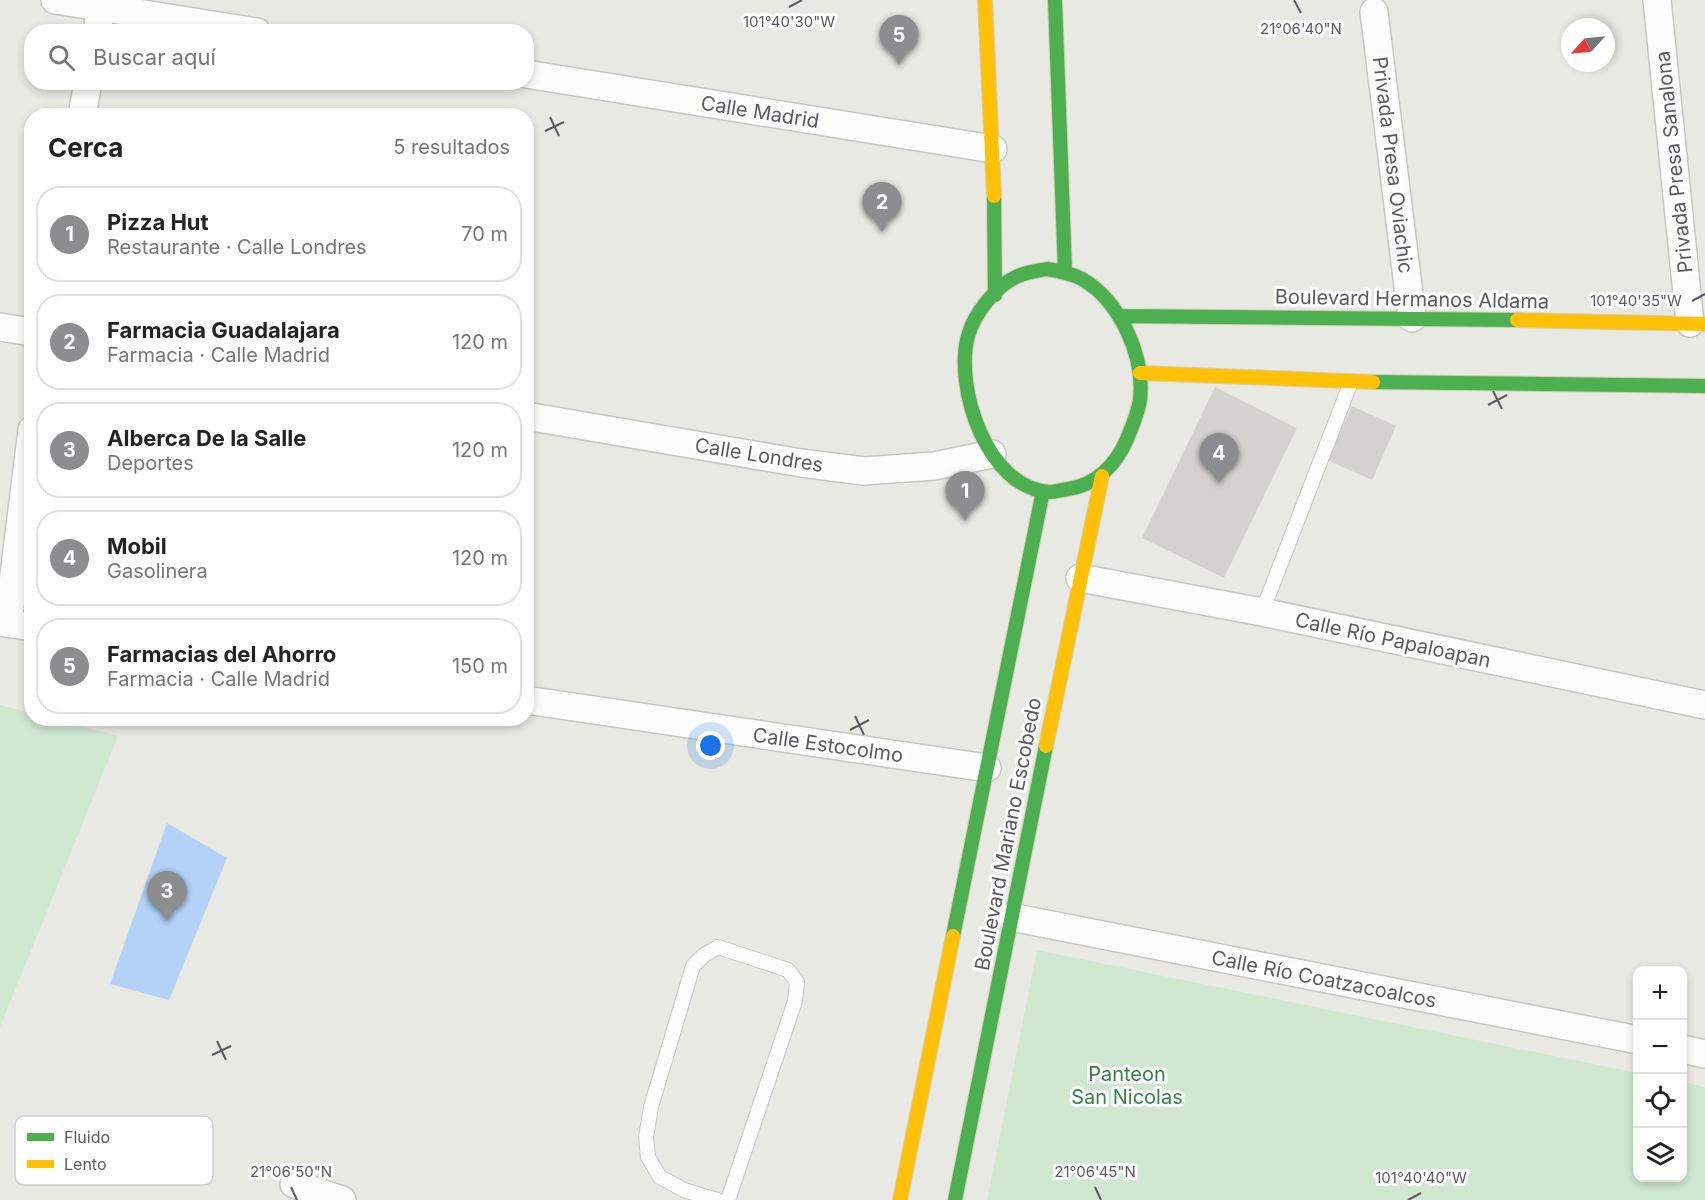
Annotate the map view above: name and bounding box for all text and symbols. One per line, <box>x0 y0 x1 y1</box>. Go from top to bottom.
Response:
text: 101°40'30"W <box>743 12 835 31</box>
pin: 5 <box>880 16 918 65</box>
north arrow <box>1561 18 1615 72</box>
text: 21°06'40"N <box>1260 19 1342 38</box>
search box <box>24 24 534 90</box>
icon: search <box>45 41 78 74</box>
text: Buscar aquí <box>93 44 216 70</box>
street label: Privada Presa Sanalona <box>1650 50 1698 274</box>
street label: Privada Presa Oviachic <box>1368 55 1418 275</box>
street label: Calle Madrid <box>699 91 821 133</box>
text: Cerca <box>48 132 123 163</box>
text: 5 resultados <box>393 135 510 159</box>
pin: 2 <box>862 182 902 232</box>
text: Pizza Hut <box>107 209 209 235</box>
text: 1 <box>65 222 74 246</box>
text: 70 m <box>461 222 508 246</box>
text: Restaurante · Calle Londres <box>107 235 367 259</box>
street label: Boulevard Hermanos Aldama <box>1275 285 1549 313</box>
text: 101°40'35"W <box>1590 291 1682 310</box>
text: Farmacia Guadalajara <box>107 317 340 343</box>
text: 2 <box>63 330 76 354</box>
text: 120 m <box>452 330 508 354</box>
text: Farmacia · Calle Madrid <box>107 343 330 367</box>
text: Alberca De la Salle <box>107 425 306 451</box>
street label: Calle Londres <box>693 433 825 477</box>
pin: 4 <box>1200 434 1238 483</box>
text: 3 <box>63 438 76 462</box>
text: 120 m <box>452 438 508 462</box>
text: Deportes <box>107 451 194 475</box>
pin: 1 <box>946 472 984 521</box>
text: Mobil <box>107 533 167 559</box>
text: 4 <box>63 546 76 570</box>
text: 120 m <box>452 546 508 570</box>
text: Gasolinera <box>107 559 208 583</box>
street label: Calle Río Papaloapan <box>1293 608 1493 672</box>
text: Farmacias del Ahorro <box>107 641 336 667</box>
text: 5 <box>63 654 76 678</box>
text: 150 m <box>452 654 508 678</box>
text: Farmacia · Calle Madrid <box>107 667 330 691</box>
street label: Boulevard Mariano Escobedo <box>970 696 1046 972</box>
street label: Calle Estocolmo <box>751 723 905 767</box>
your location <box>696 731 725 760</box>
pin: 3 <box>148 872 186 921</box>
street label: Calle Río Coatzacoalcos <box>1209 945 1439 1013</box>
map controls <box>1633 966 1687 1182</box>
button: + <box>1633 966 1687 1020</box>
button: − <box>1633 1020 1687 1074</box>
park label: Panteon San Nicolas <box>1071 1062 1183 1109</box>
button: locate <box>1633 1074 1687 1128</box>
legend <box>15 1116 213 1185</box>
text: Fluido <box>64 1127 110 1147</box>
button: layers <box>1633 1128 1687 1182</box>
text: Lento <box>64 1154 107 1174</box>
text: 21°06'50"N <box>250 1162 332 1181</box>
text: 21°06'45"N <box>1054 1162 1136 1181</box>
text: 101°40'40"W <box>1375 1168 1467 1187</box>

